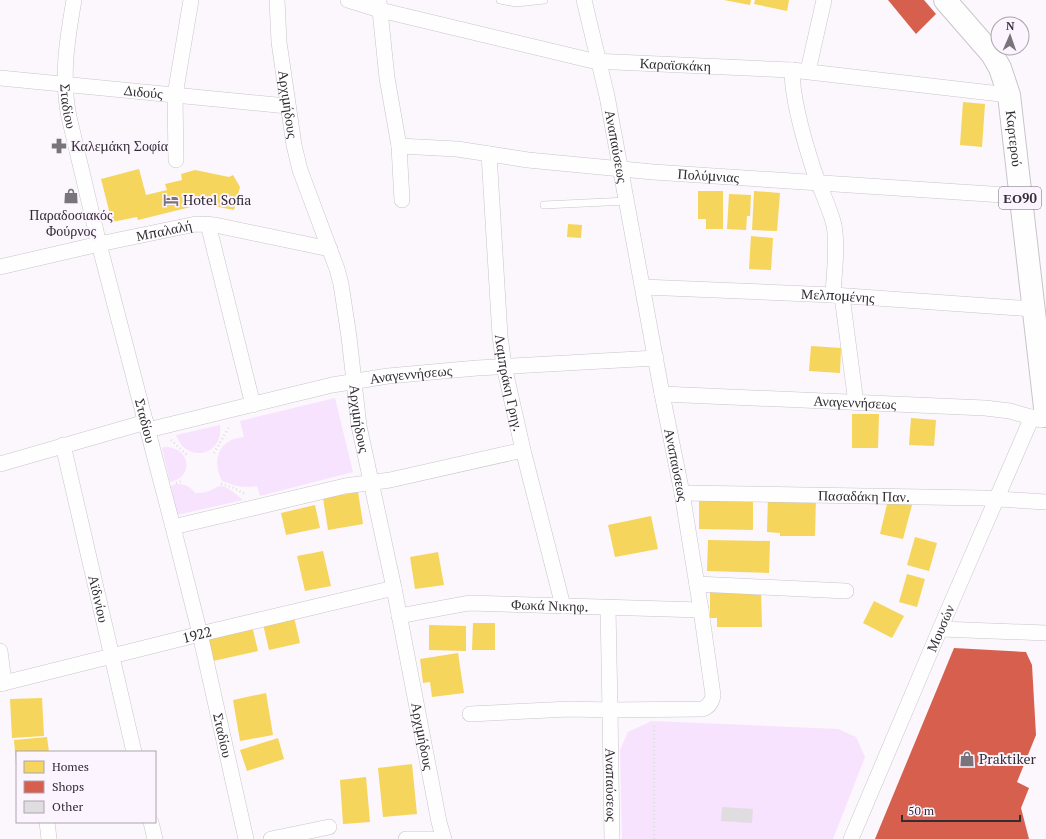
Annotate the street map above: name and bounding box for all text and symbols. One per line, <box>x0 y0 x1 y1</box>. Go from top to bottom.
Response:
north arrow <box>990 16 1030 56</box>
text: N <box>1006 19 1015 33</box>
street label: Καραϊσκάκη <box>639 53 711 75</box>
street label: Αρχιμήδους <box>274 69 303 140</box>
street label: Διδούς <box>123 80 164 103</box>
street label: Σταδίου <box>56 83 81 131</box>
street label: Αναπαύσεως <box>601 108 633 185</box>
street label: Καρτερού <box>1002 109 1027 168</box>
place label: Καλεμάκη Σοφία <box>71 136 169 155</box>
pharmacy icon: Καλεμάκη Σοφία <box>50 137 68 155</box>
street label: Πολύμνιας <box>677 164 740 187</box>
shop icon: Παραδοσιακός Φούρνος <box>62 187 80 205</box>
road number: ΕΟ90 <box>999 187 1041 209</box>
place label: Hotel Sofia <box>183 190 251 209</box>
hotel icon: Hotel Sofia <box>162 191 180 209</box>
place label: Παραδοσιακός Φούρνος <box>29 205 113 240</box>
street label: Μπαλαλή <box>134 215 194 245</box>
street label: Μελπομένης <box>801 284 876 307</box>
street label: Λαμπράκη Γρηγ. <box>491 333 528 433</box>
street label: Αναγεννήσεως <box>368 360 453 388</box>
street label: Αρχιμήδους <box>345 384 375 455</box>
street label: Αναγεννήσεως <box>813 391 897 413</box>
street label: Σταδίου <box>131 396 161 445</box>
street label: Αναπαύσεως <box>660 427 693 503</box>
street label: Πασαδάκη Παν. <box>818 485 910 506</box>
street label: Αϊδινίου <box>84 573 114 625</box>
street label: Φωκά Νικηφ. <box>511 594 589 616</box>
street label: Μουσών <box>921 601 958 654</box>
street label: 1922 <box>180 622 214 647</box>
street label: Αρχιμήδους <box>407 701 439 772</box>
street label: Σταδίου <box>209 711 237 759</box>
street label: Αναπαύσεως <box>602 748 622 822</box>
place label: Praktiker <box>979 749 1037 768</box>
shop icon: Praktiker <box>958 750 976 768</box>
legend <box>16 751 156 823</box>
text: Homes <box>52 759 89 774</box>
text: Shops <box>52 779 84 794</box>
scale bar <box>902 797 1020 823</box>
text: Other <box>52 799 83 814</box>
text: 50 m <box>908 803 935 818</box>

